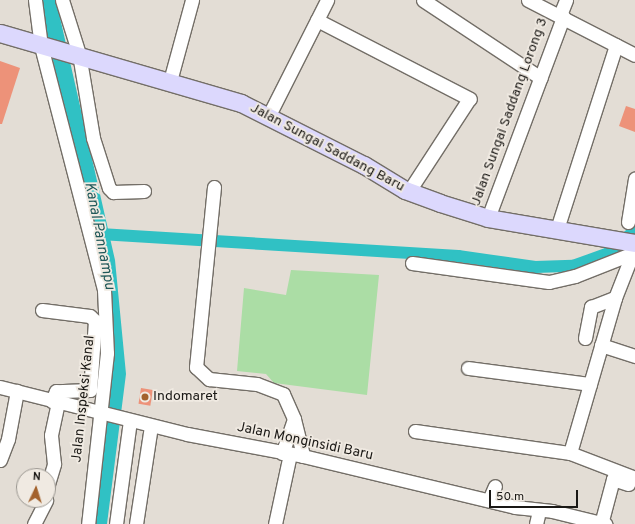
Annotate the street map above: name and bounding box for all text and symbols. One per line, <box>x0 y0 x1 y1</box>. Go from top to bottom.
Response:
street label: Jalan Sungai Saddang Lorong 3 <box>468 16 552 208</box>
street label: Jalan Sungai Saddang Baru <box>247 100 407 196</box>
water label: Kanal Pannampu <box>80 181 118 291</box>
street label: Jalan Inspeksi Kanal <box>69 335 99 463</box>
place label: Indomaret <box>153 389 218 405</box>
marker: Indomaret <box>140 392 150 402</box>
street label: Jalan Monginsidi Baru <box>235 419 375 465</box>
north arrow <box>16 468 56 508</box>
text: N <box>32 470 41 484</box>
scale bar <box>491 482 580 508</box>
text: 50 m <box>496 489 524 505</box>

